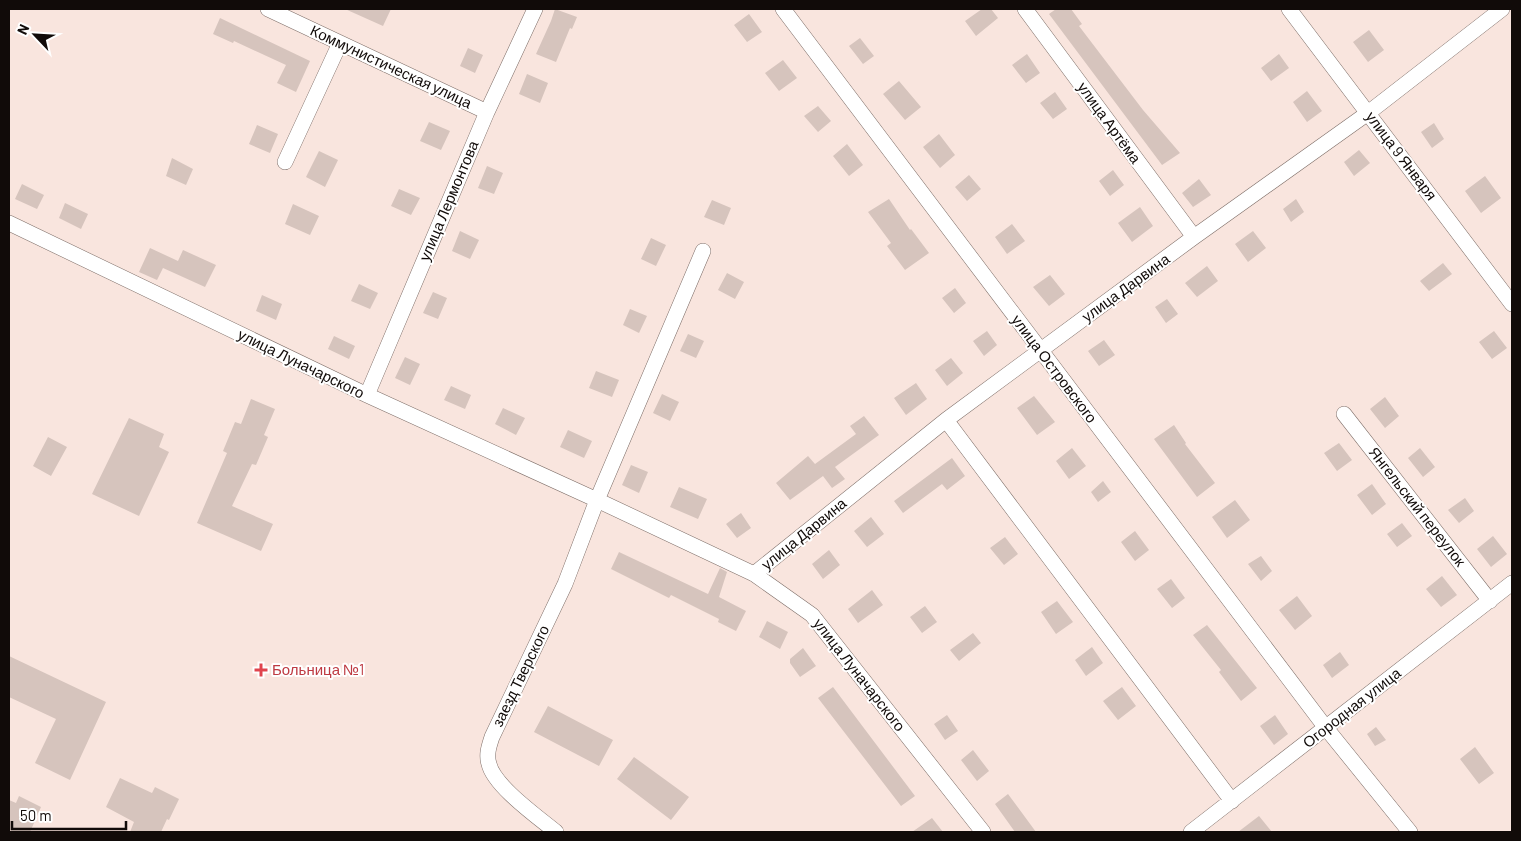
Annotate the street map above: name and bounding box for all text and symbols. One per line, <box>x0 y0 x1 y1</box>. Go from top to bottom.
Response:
north arrow <box>10 10 60 60</box>
text: N <box>13 21 32 37</box>
street label: Коммунистическая улица <box>308 21 476 112</box>
street label: улица Артёма <box>1074 78 1146 167</box>
street label: улица 9 Января <box>1363 107 1441 203</box>
street label: улица Лермонтова <box>415 137 482 263</box>
street label: улица Дарвина <box>1078 249 1173 325</box>
street label: улица Островского <box>1008 311 1101 426</box>
street label: улица Луначарского <box>235 325 368 402</box>
street label: Янгельский переулок <box>1366 443 1470 570</box>
street label: улица Дарвина <box>757 493 850 573</box>
street label: улица Луначарского <box>810 614 910 735</box>
street label: заезд Тверского <box>488 622 552 729</box>
place label: Больница №1 <box>272 660 364 678</box>
marker: Больница №1 <box>254 663 268 677</box>
street label: Огородная улица <box>1299 663 1404 751</box>
scale bar <box>12 798 126 830</box>
text: 50 m <box>20 806 52 824</box>

